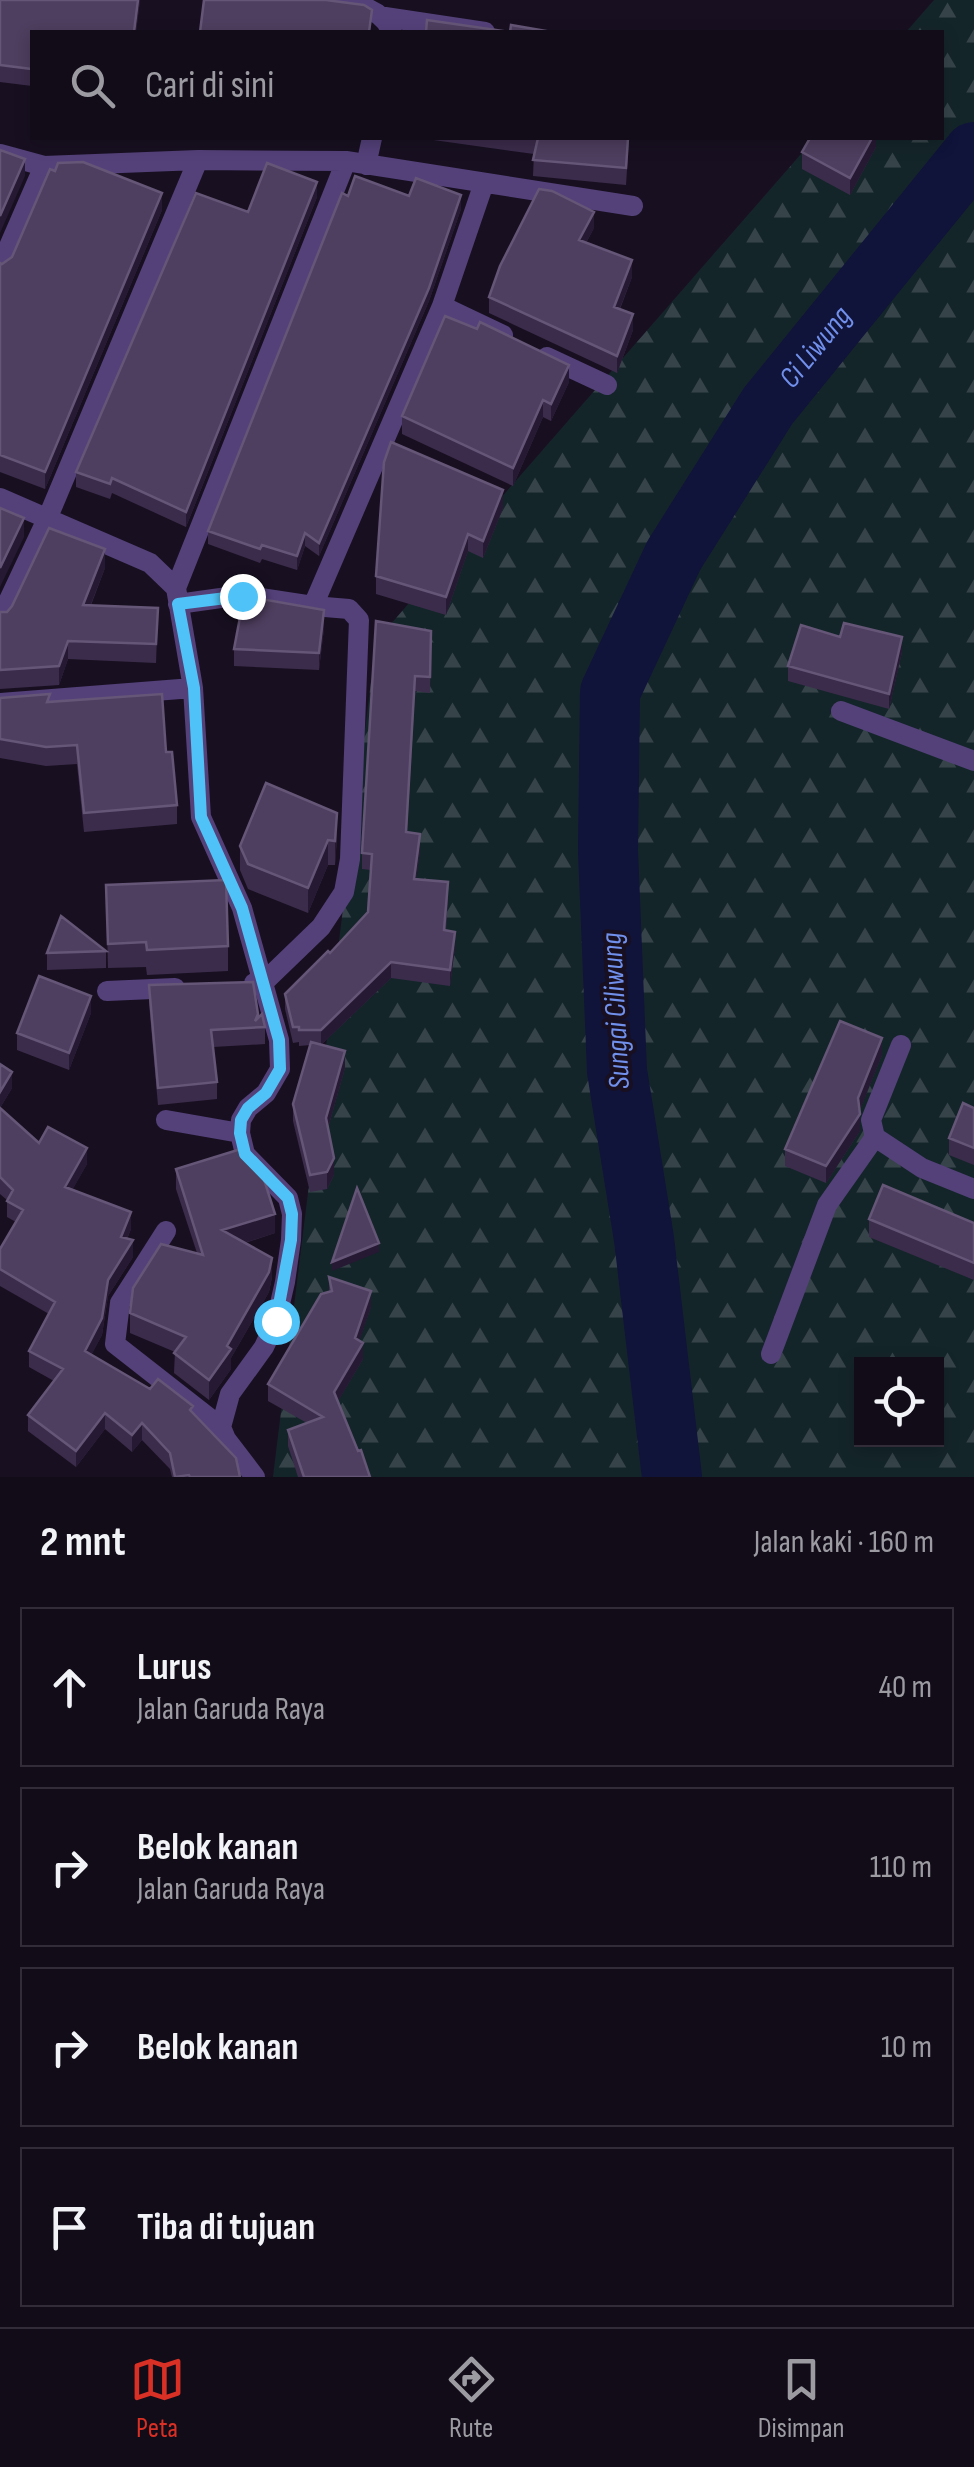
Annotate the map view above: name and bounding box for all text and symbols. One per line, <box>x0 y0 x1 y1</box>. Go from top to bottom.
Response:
search box <box>30 30 944 140</box>
icon: search <box>65 58 120 113</box>
text: Cari di sini <box>145 63 274 108</box>
water label: Ci Liwung <box>772 299 859 395</box>
route end <box>220 574 266 620</box>
water label: Sungai Ciliwung <box>594 932 638 1090</box>
route start <box>254 1299 300 1345</box>
map controls <box>854 1357 944 1447</box>
button: locate <box>854 1357 944 1447</box>
text: 2 mnt <box>40 1517 126 1568</box>
text: Jalan kaki · 160 m <box>754 1523 934 1562</box>
text: Lurus <box>137 1645 211 1690</box>
icon: ahead <box>42 1660 97 1715</box>
text: 40 m <box>879 1668 932 1707</box>
text: Jalan Garuda Raya <box>137 1690 325 1729</box>
text: Belok kanan <box>137 1825 298 1870</box>
icon: right <box>42 1840 97 1895</box>
text: 110 m <box>870 1848 932 1887</box>
text: Jalan Garuda Raya <box>137 1870 325 1909</box>
icon: right <box>42 2020 97 2075</box>
text: Belok kanan <box>137 2025 298 2070</box>
text: 10 m <box>881 2028 932 2067</box>
icon: arrive <box>42 2200 97 2255</box>
text: Tiba di tujuan <box>137 2205 315 2250</box>
tab: Peta <box>130 2352 185 2445</box>
tab: Rute <box>444 2352 499 2445</box>
tab: Disimpan <box>758 2352 844 2445</box>

